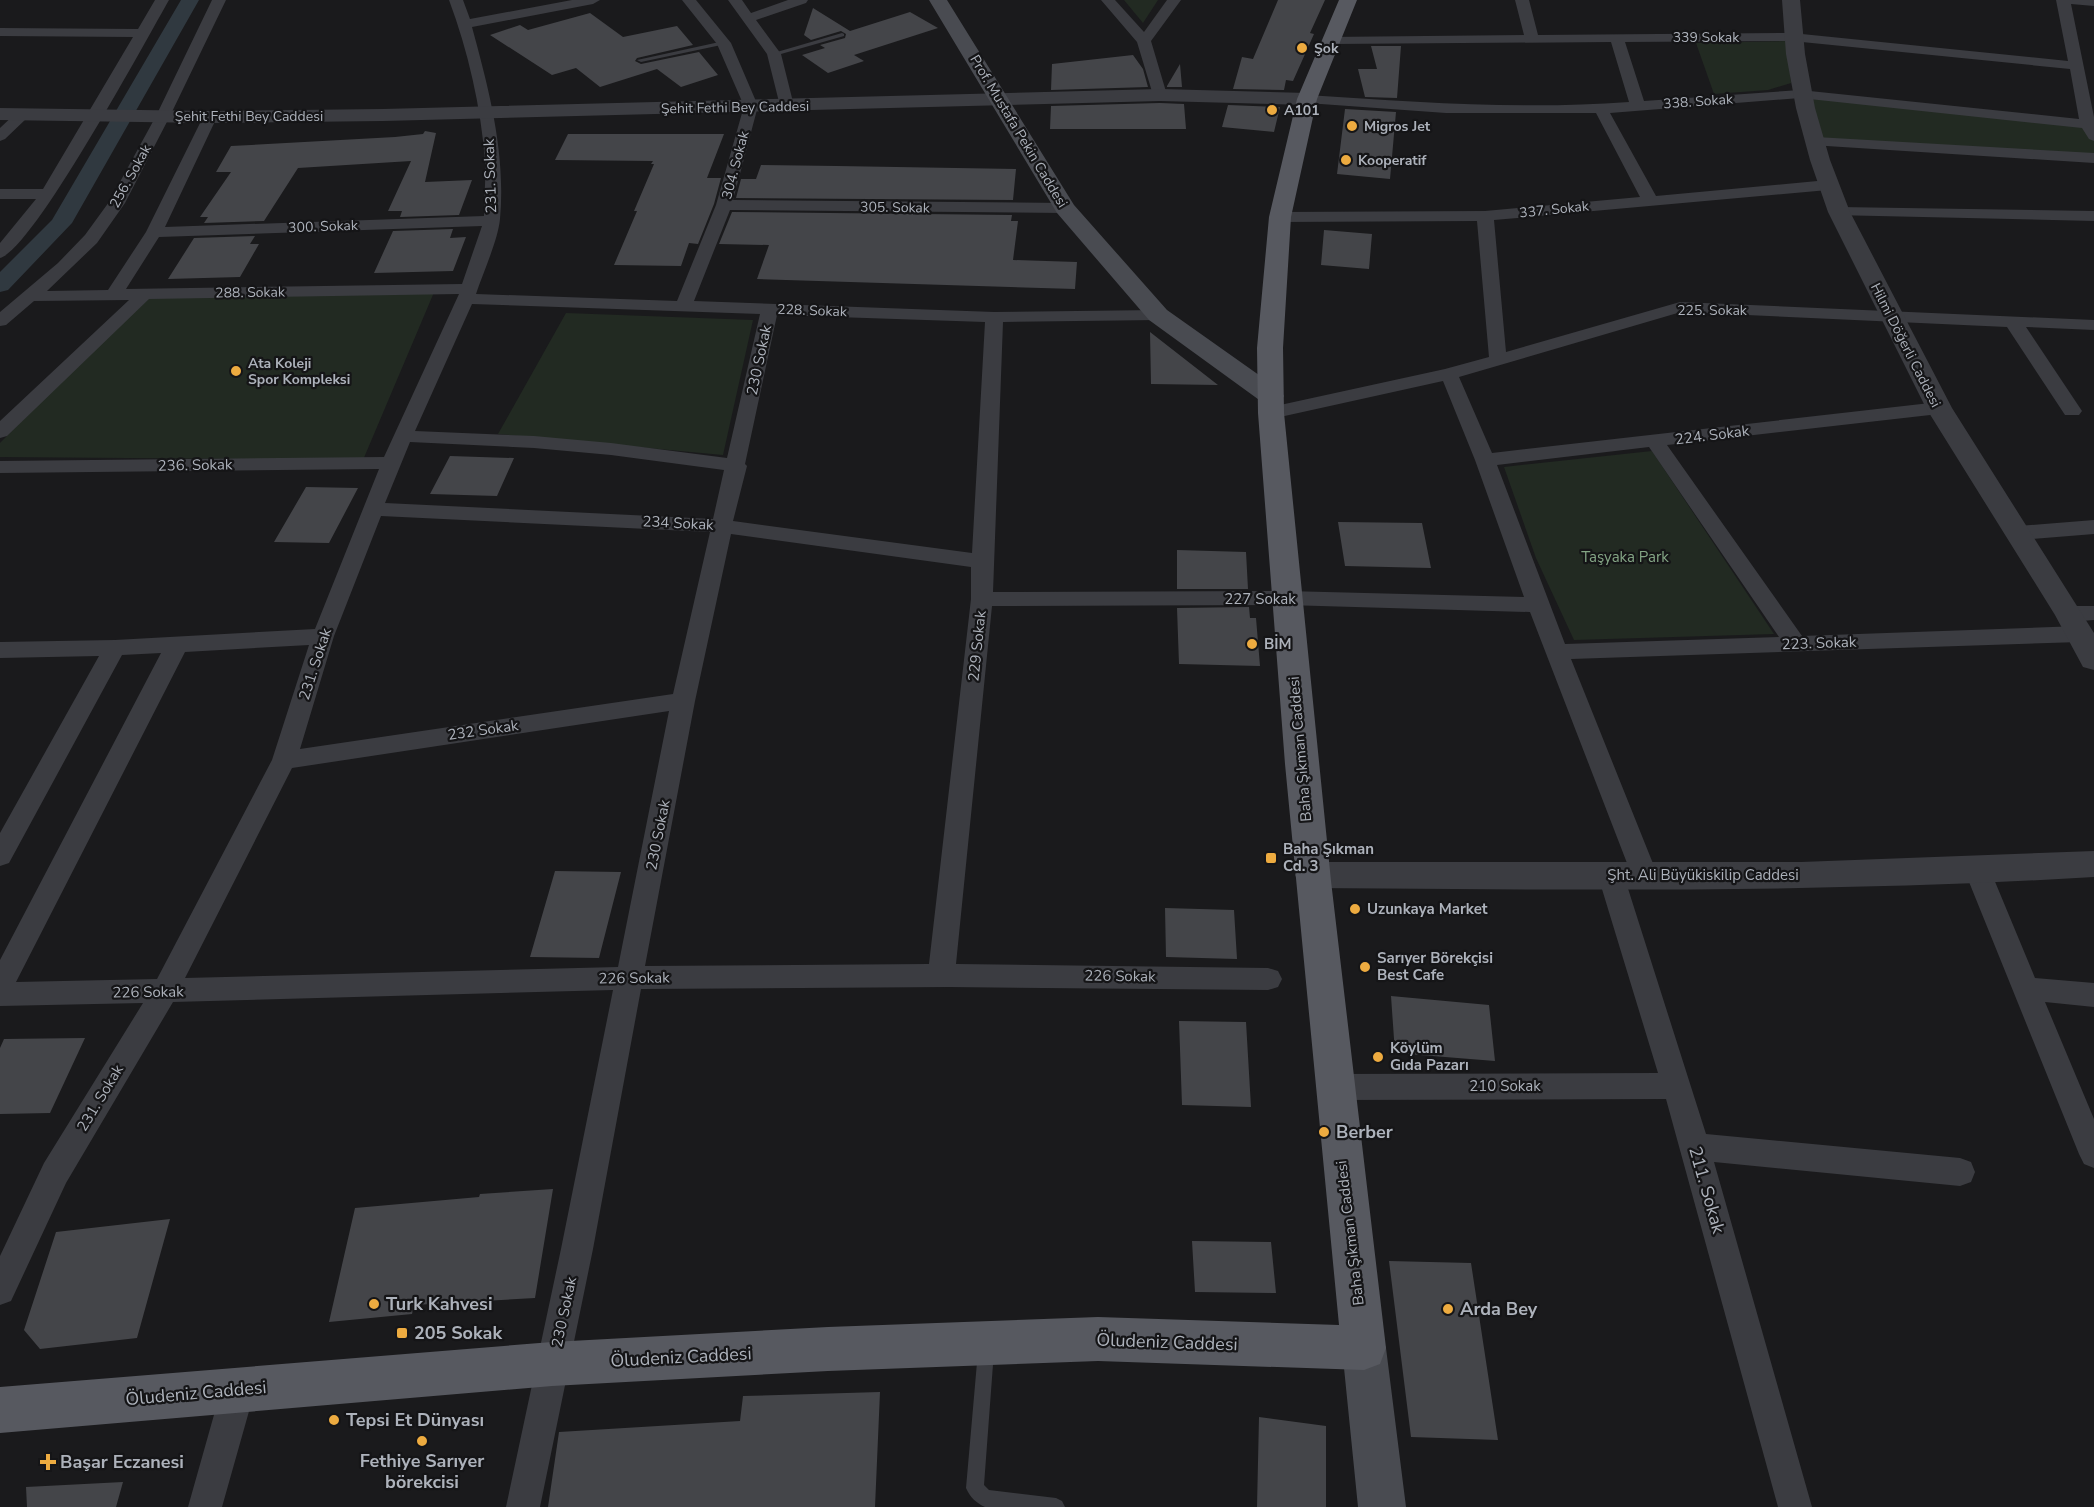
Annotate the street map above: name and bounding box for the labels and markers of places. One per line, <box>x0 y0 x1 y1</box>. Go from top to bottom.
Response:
place label: Şok <box>1314 39 1339 58</box>
marker: Şok <box>1295 41 1309 55</box>
place label: A101 <box>1284 101 1320 120</box>
marker: A101 <box>1265 103 1279 117</box>
place label: Migros Jet <box>1364 117 1431 136</box>
marker: Migros Jet <box>1345 119 1359 133</box>
place label: Kooperatif <box>1358 151 1427 170</box>
marker: Kooperatif <box>1339 153 1353 167</box>
place label: Ata Koleji Spor Kompleksi <box>248 354 350 389</box>
marker: Ata Koleji Spor Kompleksi <box>229 364 243 378</box>
place label: BİM <box>1264 634 1292 654</box>
marker: BİM <box>1245 637 1259 651</box>
place label: Baha Şıkman Cd. 3 <box>1283 839 1374 876</box>
marker: Baha Şıkman Cd. 3 <box>1264 851 1278 865</box>
place label: Uzunkaya Market <box>1367 899 1488 919</box>
marker: Uzunkaya Market <box>1348 902 1362 916</box>
place label: Sarıyer Börekçisi Best Cafe <box>1377 948 1493 985</box>
marker: Sarıyer Börekçisi Best Cafe <box>1358 960 1372 974</box>
place label: Köylüm Gıda Pazarı <box>1390 1038 1469 1075</box>
marker: Köylüm Gıda Pazarı <box>1371 1050 1385 1064</box>
place label: Berber <box>1336 1120 1393 1144</box>
marker: Berber <box>1317 1125 1331 1139</box>
place label: Turk Kahvesi <box>386 1292 493 1316</box>
marker: Turk Kahvesi <box>367 1297 381 1311</box>
place label: Arda Bey <box>1460 1297 1538 1321</box>
marker: Arda Bey <box>1441 1302 1455 1316</box>
place label: 205 Sokak <box>414 1321 502 1345</box>
marker: 205 Sokak <box>395 1326 409 1340</box>
place label: Tepsi Et Dünyası <box>346 1408 484 1432</box>
marker: Tepsi Et Dünyası <box>327 1413 341 1427</box>
marker: Fethiye Sarıyer börekcisi <box>415 1434 429 1448</box>
place label: Fethiye Sarıyer börekcisi <box>360 1449 484 1494</box>
place label: Başar Eczanesi <box>60 1450 184 1474</box>
marker: Başar Eczanesi <box>41 1455 55 1469</box>

